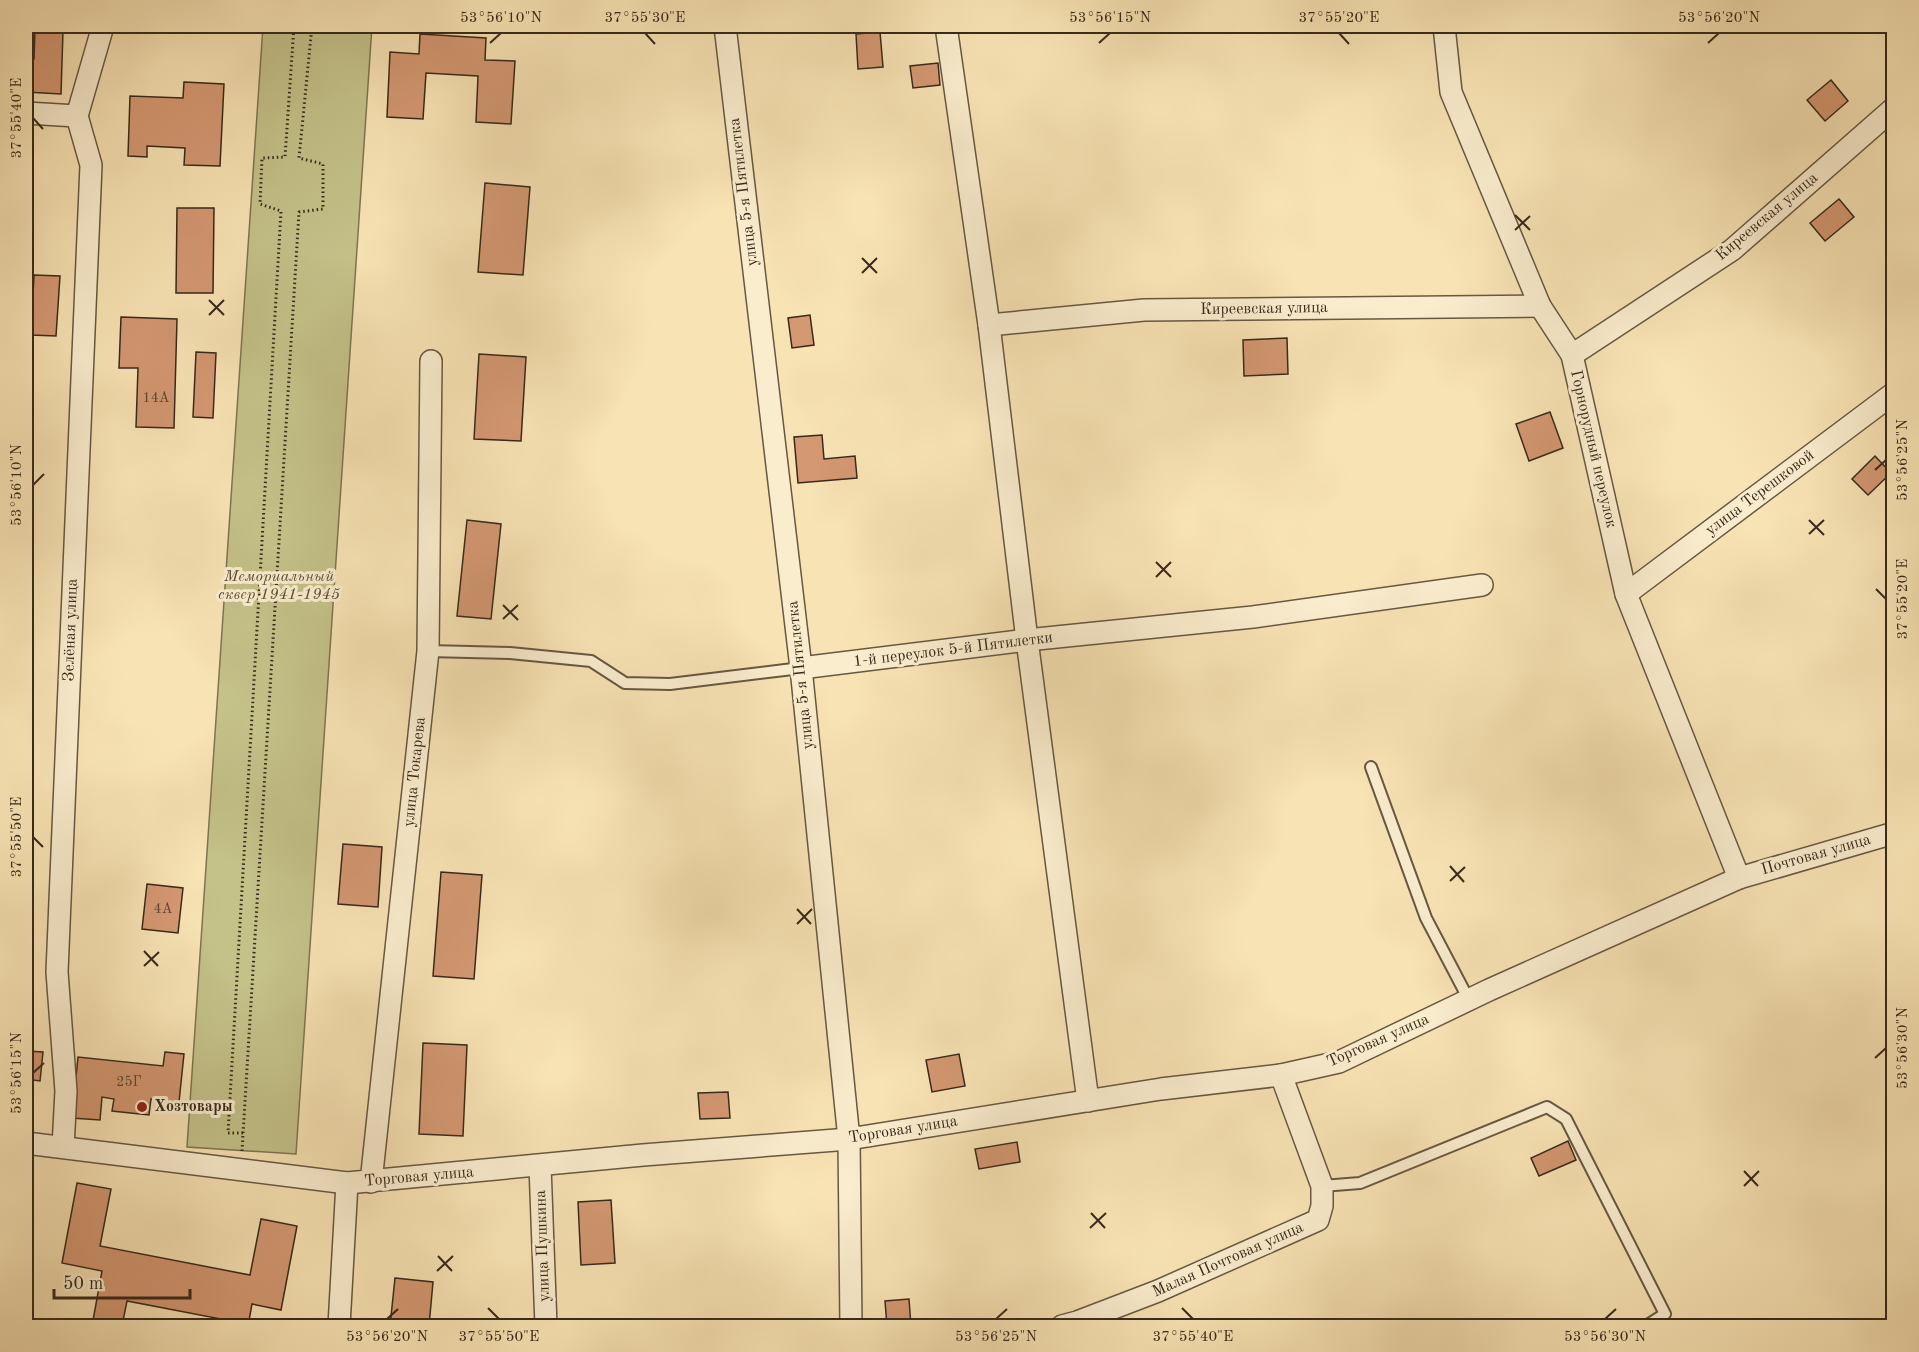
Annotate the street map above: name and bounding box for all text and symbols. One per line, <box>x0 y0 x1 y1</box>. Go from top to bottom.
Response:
text: 53°56'10"N <box>460 11 542 26</box>
text: 37°55'30"E <box>605 11 685 26</box>
text: 53°56'15"N <box>1069 11 1151 26</box>
text: 37°55'20"E <box>1299 11 1379 26</box>
text: 53°56'20"N <box>1678 11 1760 26</box>
text: 37°55'40"E <box>10 78 25 158</box>
street label: улица 5-я Пятилетка <box>727 117 761 267</box>
street label: Киреевская улица <box>1713 170 1821 264</box>
street label: Киреевская улица <box>1200 300 1328 318</box>
street label: Горнорудный переулок <box>1567 369 1619 529</box>
house number: 14А <box>143 391 170 405</box>
text: 53°56'25"N <box>1896 419 1911 501</box>
text: 53°56'10"N <box>10 444 25 526</box>
street label: улица Терешковой <box>1703 447 1817 539</box>
text: 37°55'20"E <box>1896 559 1911 639</box>
park label: Мемориальный сквер 1941-1945 <box>218 569 341 603</box>
street label: Зелёная улица <box>61 578 81 682</box>
street label: улица 5-я Пятилетка <box>785 600 817 750</box>
street label: 1-й переулок 5-й Пятилетки <box>852 630 1054 670</box>
street label: улица Токарева <box>401 716 429 828</box>
text: 37°55'50"E <box>10 797 25 877</box>
street label: Почтовая улица <box>1759 832 1873 878</box>
house number: 4А <box>154 902 173 916</box>
text: 53°56'30"N <box>1896 1007 1911 1089</box>
street label: Торговая улица <box>1325 1011 1432 1071</box>
text: 53°56'15"N <box>10 1032 25 1114</box>
house number: 25Г <box>116 1075 142 1089</box>
place label: Хозтовары <box>154 1099 233 1115</box>
marker: Хозтовары <box>135 1100 149 1114</box>
street label: Торговая улица <box>847 1113 959 1147</box>
street label: Торговая улица <box>364 1164 475 1190</box>
street label: улица Пушкина <box>533 1190 553 1302</box>
street label: Малая Почтовая улица <box>1150 1219 1306 1301</box>
scale bar <box>54 1262 190 1300</box>
text: 50 m <box>63 1275 103 1293</box>
text: 53°56'20"N <box>346 1330 428 1345</box>
text: 37°55'50"E <box>459 1330 539 1345</box>
text: 53°56'25"N <box>955 1330 1037 1345</box>
text: 37°55'40"E <box>1153 1330 1233 1345</box>
text: 53°56'30"N <box>1564 1330 1646 1345</box>

